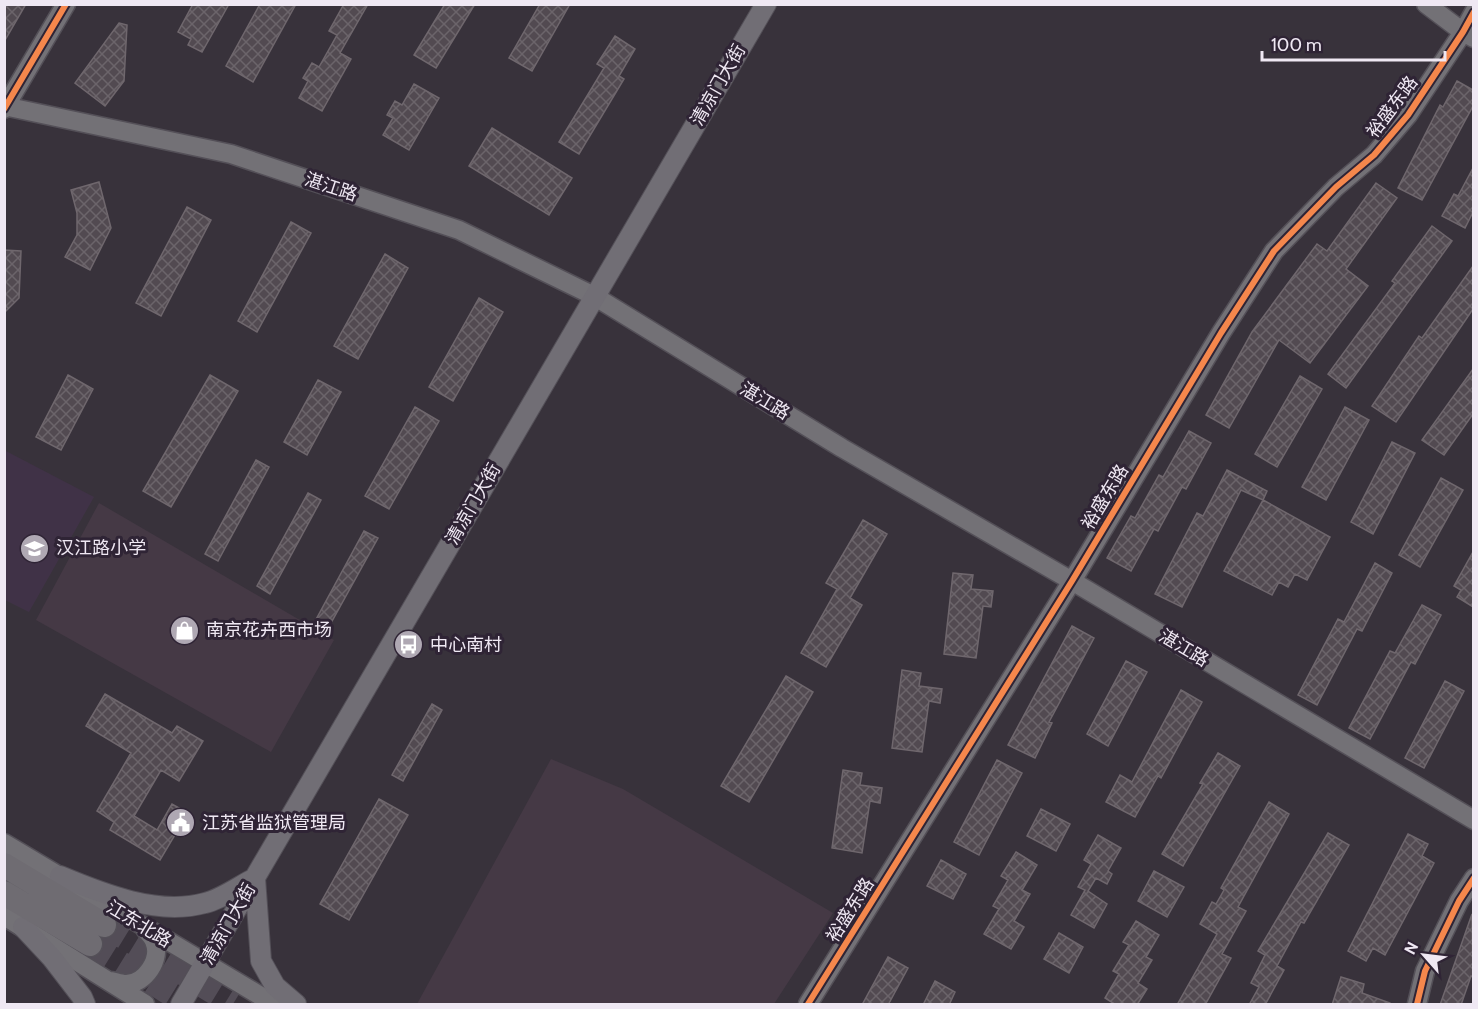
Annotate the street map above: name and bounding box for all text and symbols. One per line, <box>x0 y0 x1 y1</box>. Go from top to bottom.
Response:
scale bar <box>1262 24 1445 62</box>
text: 100 m <box>1271 34 1322 56</box>
street label: 清凉门大街 <box>686 41 750 129</box>
street label: 裕盛东路 <box>1362 72 1422 142</box>
street label: 湛江路 <box>302 168 360 206</box>
street label: 湛江路 <box>736 378 794 424</box>
street label: 清凉门大街 <box>441 460 505 548</box>
street label: 裕盛东路 <box>1077 460 1133 534</box>
school or university icon: 汉江路小学 <box>19 532 51 564</box>
place label: 汉江路小学 <box>56 537 146 559</box>
shop icon: 南京花卉西市场 <box>169 614 201 646</box>
place label: 南京花卉西市场 <box>206 619 332 641</box>
street label: 湛江路 <box>1155 625 1213 671</box>
bus stop icon: 中心南村 <box>393 629 425 661</box>
place label: 中心南村 <box>430 634 502 656</box>
public building icon: 江苏省监狱管理局 <box>165 807 197 839</box>
place label: 江苏省监狱管理局 <box>202 812 346 834</box>
street label: 裕盛东路 <box>822 874 878 946</box>
street label: 清凉门大街 <box>196 880 260 968</box>
street label: 江东北路 <box>102 896 176 952</box>
north arrow <box>1394 925 1454 985</box>
text: N <box>1400 939 1422 958</box>

